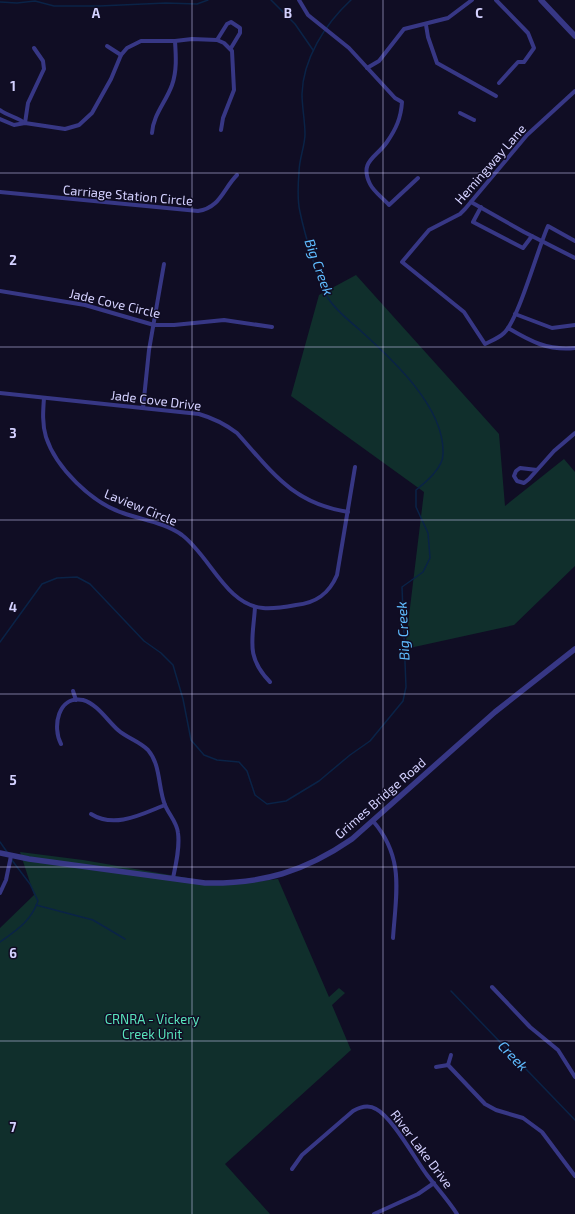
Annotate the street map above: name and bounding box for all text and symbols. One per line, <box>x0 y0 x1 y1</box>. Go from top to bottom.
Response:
text: A <box>92 5 101 21</box>
text: B <box>284 5 292 21</box>
text: C <box>475 5 483 21</box>
text: 1 <box>10 78 16 94</box>
street label: Hemingway Lane <box>451 121 529 207</box>
street label: Carriage Station Circle <box>62 181 194 209</box>
water label: Big Creek <box>301 236 338 297</box>
text: 2 <box>9 252 17 268</box>
street label: Jade Cove Circle <box>68 285 162 321</box>
street label: Jade Cove Drive <box>110 387 202 413</box>
text: 3 <box>9 425 17 441</box>
street label: Laview Circle <box>102 485 180 529</box>
text: 4 <box>9 599 17 615</box>
water label: Big Creek <box>392 601 413 661</box>
street label: Grimes Bridge Road <box>331 754 429 842</box>
text: 5 <box>9 772 17 788</box>
text: 6 <box>9 945 17 961</box>
park label: CRNRA - Vickery Creek Unit <box>105 1011 199 1042</box>
water label: Creek <box>495 1037 532 1074</box>
street label: River Lake Drive <box>387 1107 457 1191</box>
text: 7 <box>10 1119 17 1135</box>

